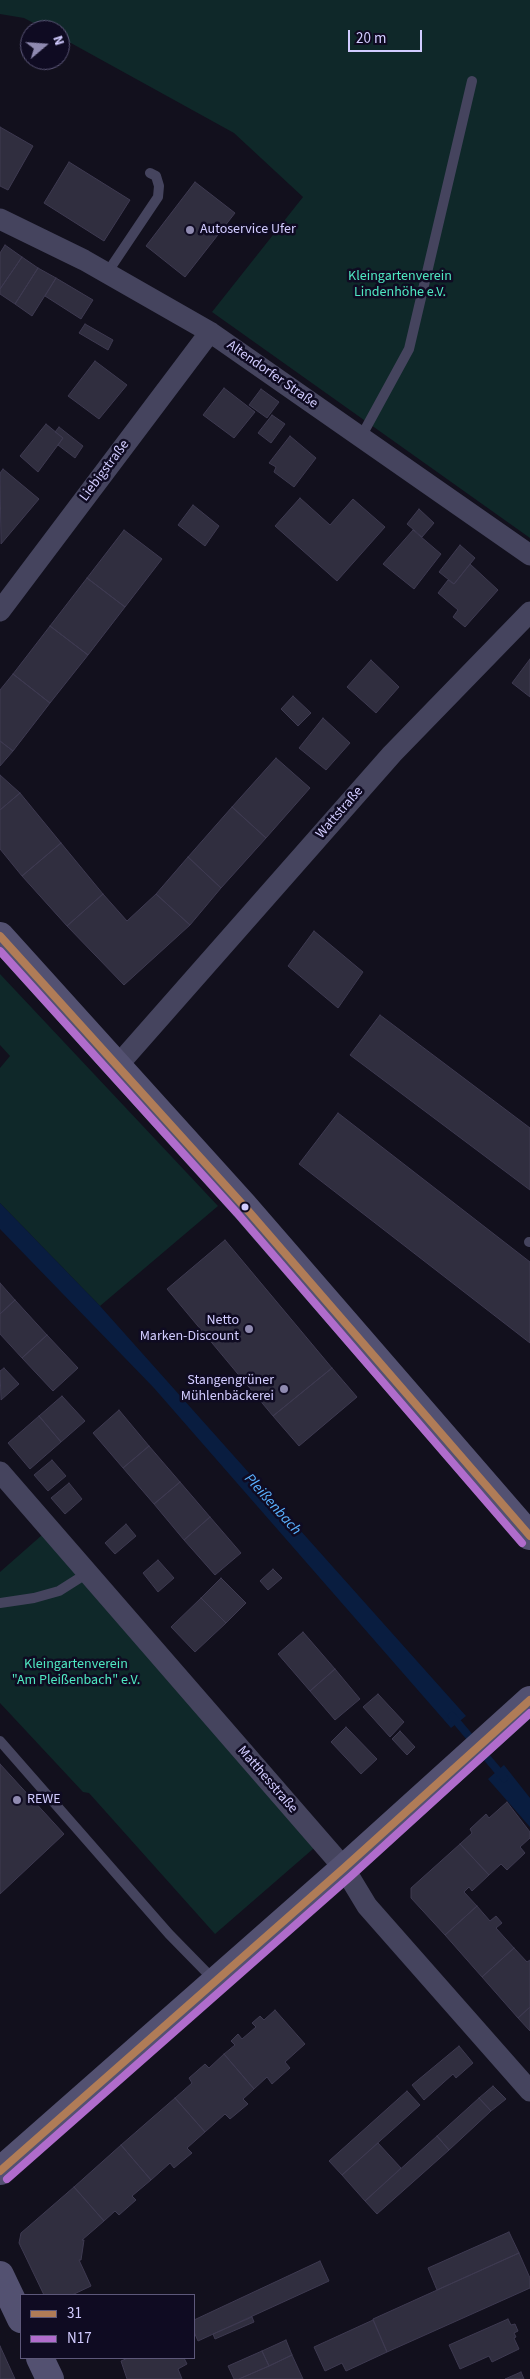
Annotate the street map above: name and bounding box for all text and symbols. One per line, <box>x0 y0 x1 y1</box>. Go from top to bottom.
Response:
north arrow <box>20 20 70 70</box>
scale bar <box>350 20 424 52</box>
text: 20 m <box>356 28 386 49</box>
text: N <box>47 33 69 48</box>
place label: Autoservice Ufer <box>200 222 296 238</box>
marker: Autoservice Ufer <box>184 224 196 236</box>
park label: Kleingartenverein Lindenhöhe e.V. <box>348 269 452 302</box>
street label: Altendorfer Straße <box>223 337 321 413</box>
street label: Liebigstraße <box>77 437 133 505</box>
street label: Wattstraße <box>313 783 367 843</box>
unlabelled marker <box>240 1202 250 1212</box>
place label: Netto Marken-Discount <box>140 1313 239 1345</box>
marker: Netto Marken-Discount <box>243 1323 255 1335</box>
place label: Stangengrüner Mühlenbäckerei <box>181 1373 274 1405</box>
marker: Stangengrüner Mühlenbäckerei <box>278 1383 290 1395</box>
water label: Pleißenbach <box>240 1471 304 1539</box>
park label: Kleingartenverein "Am Pleißenbach" e.V. <box>12 1657 140 1690</box>
street label: Matthesstraße <box>233 1743 301 1817</box>
place label: REWE <box>27 1792 61 1808</box>
marker: REWE <box>11 1794 23 1806</box>
legend <box>20 2294 195 2359</box>
text: 31 <box>67 2303 82 2324</box>
text: N17 <box>67 2328 92 2349</box>

